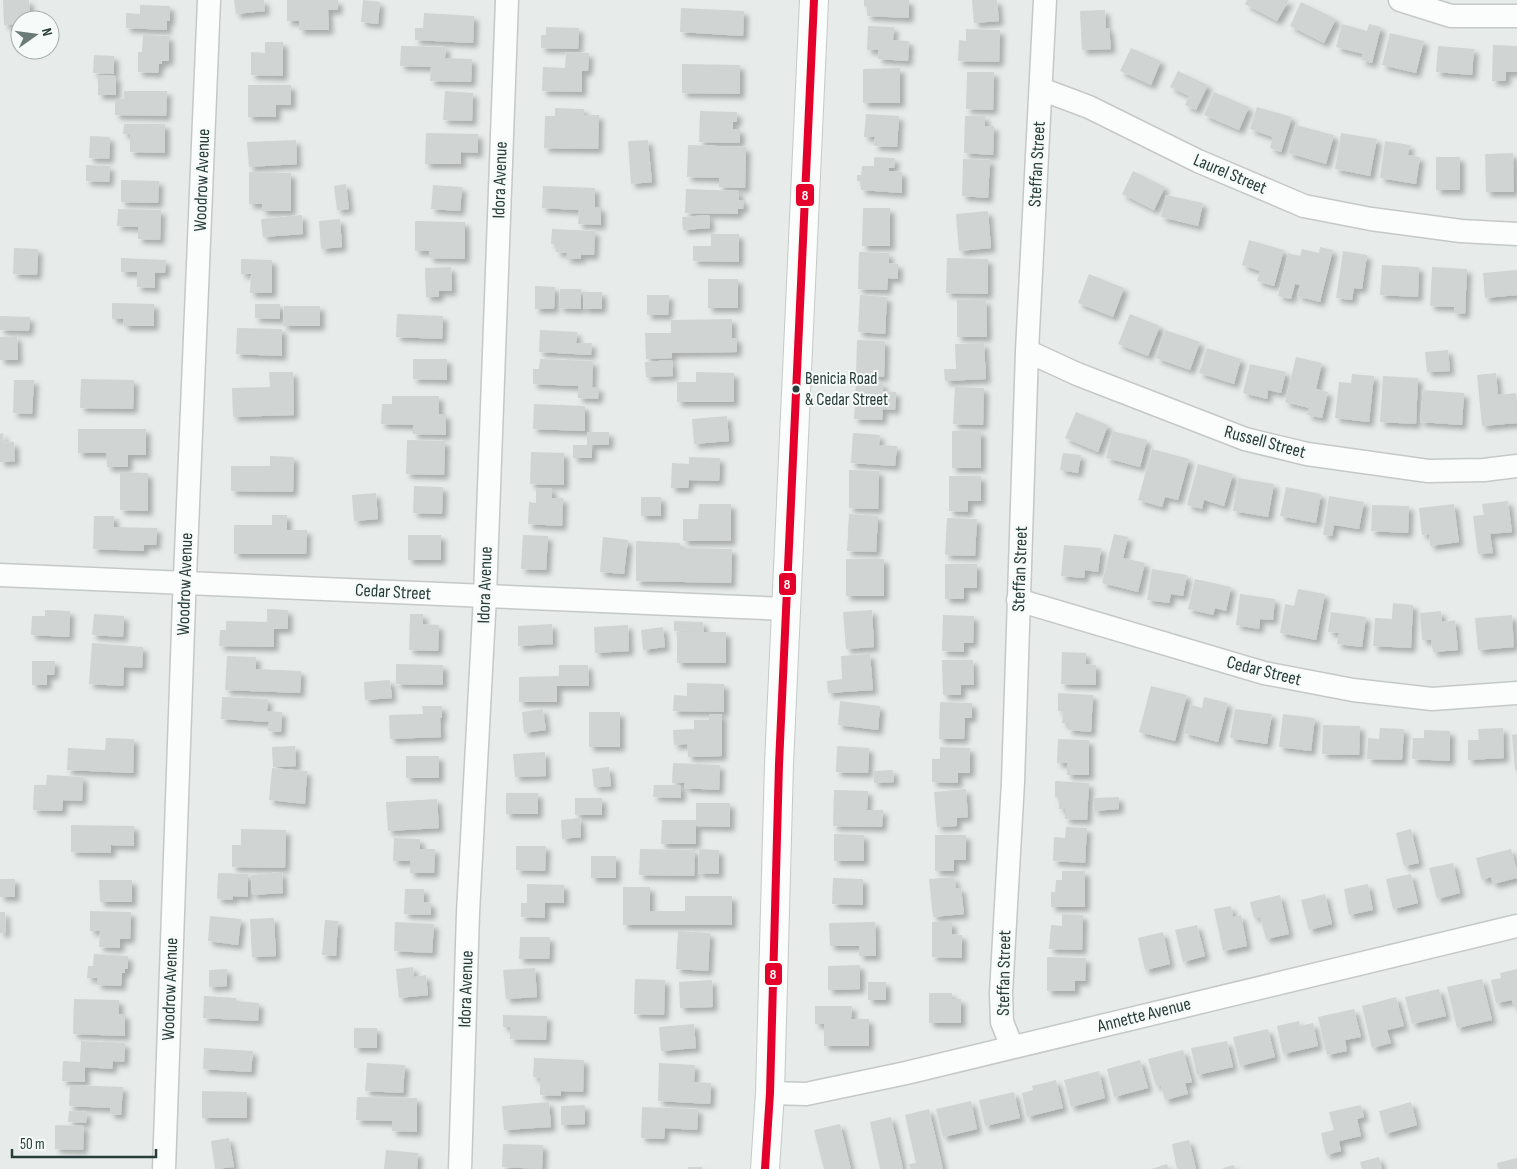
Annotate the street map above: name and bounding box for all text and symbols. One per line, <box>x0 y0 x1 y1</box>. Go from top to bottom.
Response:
north arrow <box>10 10 60 60</box>
text: N <box>38 26 56 38</box>
street label: Steffan Street <box>1024 120 1050 207</box>
street label: Woodrow Avenue <box>190 128 214 232</box>
street label: Idora Avenue <box>488 141 512 219</box>
street label: Laurel Street <box>1190 149 1270 199</box>
line badge: 8 <box>795 183 815 207</box>
text: 8 <box>802 187 809 204</box>
place label: Benicia Road & Cedar Street <box>805 369 888 410</box>
marker: Benicia Road & Cedar Street <box>791 384 801 394</box>
street label: Russell Street <box>1222 421 1308 463</box>
street label: Steffan Street <box>1008 525 1032 612</box>
street label: Woodrow Avenue <box>173 532 197 636</box>
street label: Idora Avenue <box>473 546 497 624</box>
line badge: 8 <box>778 572 797 596</box>
text: 8 <box>784 576 791 593</box>
street label: Cedar Street <box>354 580 432 605</box>
street label: Cedar Street <box>1224 652 1304 691</box>
street label: Steffan Street <box>993 929 1015 1016</box>
street label: Woodrow Avenue <box>158 937 182 1041</box>
street label: Idora Avenue <box>454 950 478 1028</box>
line badge: 8 <box>764 962 783 986</box>
text: 8 <box>770 966 777 983</box>
street label: Annette Avenue <box>1094 993 1193 1037</box>
scale bar <box>12 1126 156 1158</box>
text: 50 m <box>20 1135 45 1154</box>

